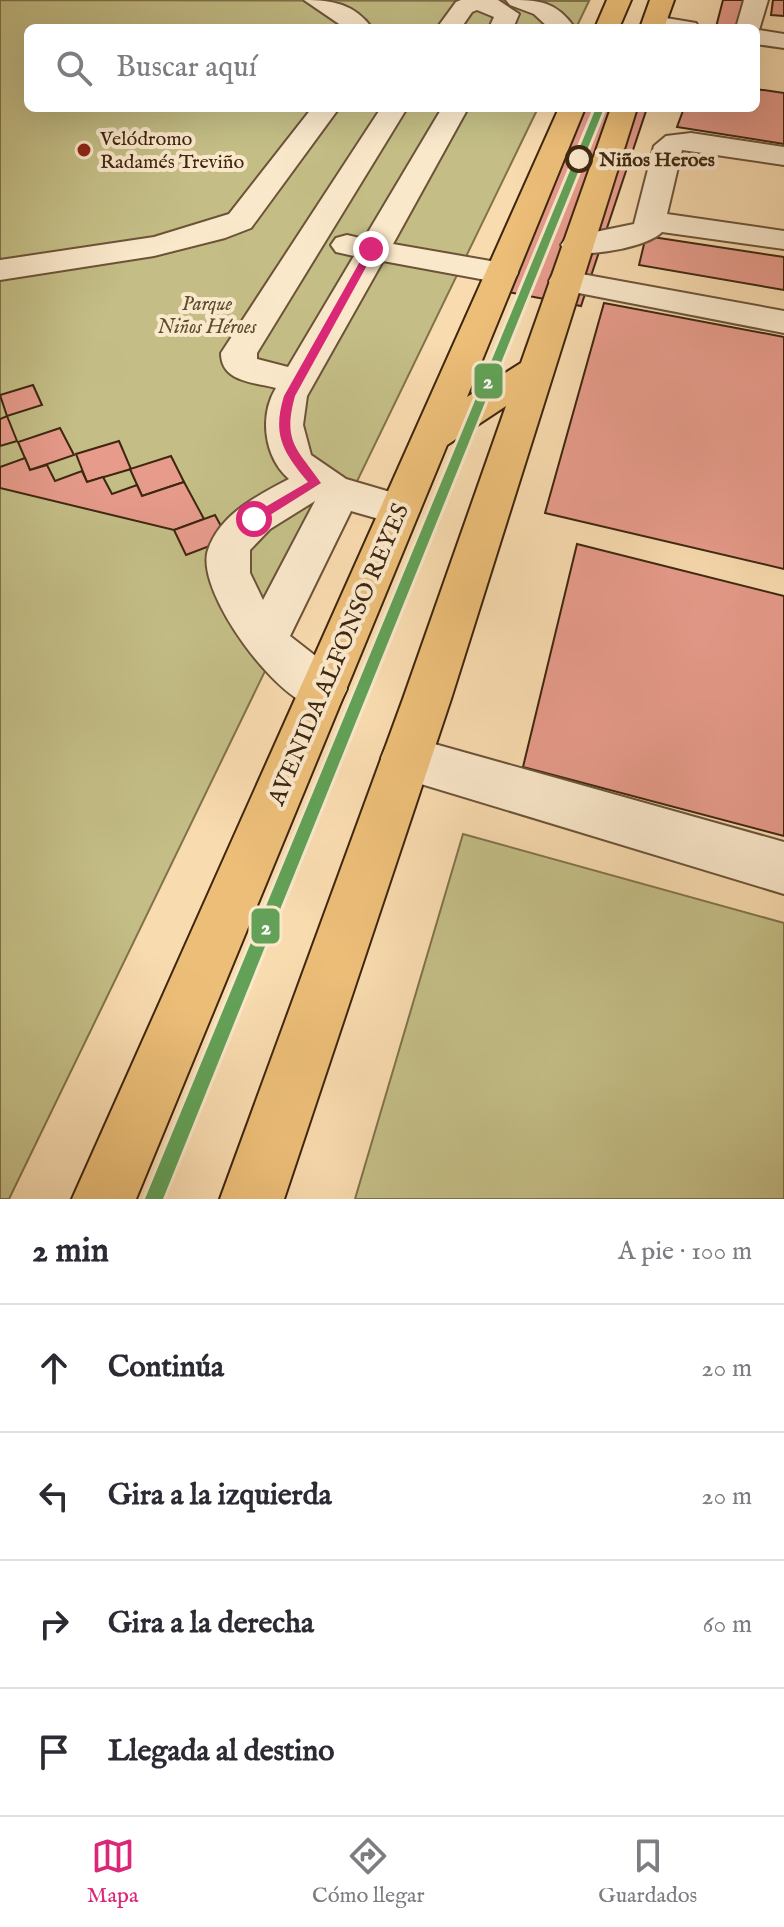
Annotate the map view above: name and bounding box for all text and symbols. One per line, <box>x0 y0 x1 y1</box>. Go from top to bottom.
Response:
search box <box>24 24 760 112</box>
icon: search <box>52 46 96 90</box>
text: Buscar aquí <box>116 49 257 87</box>
place label: Velódromo Radamés Treviño <box>99 127 244 175</box>
marker: Velódromo Radamés Treviño <box>75 141 93 159</box>
marker: Niños Heroes <box>566 146 592 172</box>
place label: Niños Heroes <box>598 148 715 173</box>
route end <box>353 231 389 267</box>
park label: Parque Niños Héroes <box>158 292 257 340</box>
line badge: 2 <box>473 362 504 400</box>
text: 2 <box>483 368 493 396</box>
street label: AVENIDA ALFONSO REYES <box>261 499 417 811</box>
route start <box>236 501 272 537</box>
line badge: 2 <box>250 907 281 945</box>
text: 2 <box>261 914 271 942</box>
text: 2 min <box>32 1230 109 1273</box>
text: A pie · 100 m <box>618 1235 752 1268</box>
icon: ahead <box>32 1346 76 1390</box>
text: Continúa <box>108 1349 224 1387</box>
text: 20 m <box>701 1352 752 1385</box>
icon: left <box>32 1474 76 1518</box>
text: Gira a la izquierda <box>108 1477 332 1515</box>
text: 20 m <box>701 1480 752 1513</box>
icon: right <box>32 1602 76 1646</box>
text: Gira a la derecha <box>108 1605 314 1643</box>
text: 60 m <box>703 1608 752 1641</box>
icon: arrive <box>32 1730 76 1774</box>
text: Llegada al destino <box>108 1733 334 1771</box>
tab: Mapa <box>87 1834 138 1910</box>
tab: Cómo llegar <box>312 1834 425 1910</box>
tab: Guardados <box>598 1834 697 1910</box>

